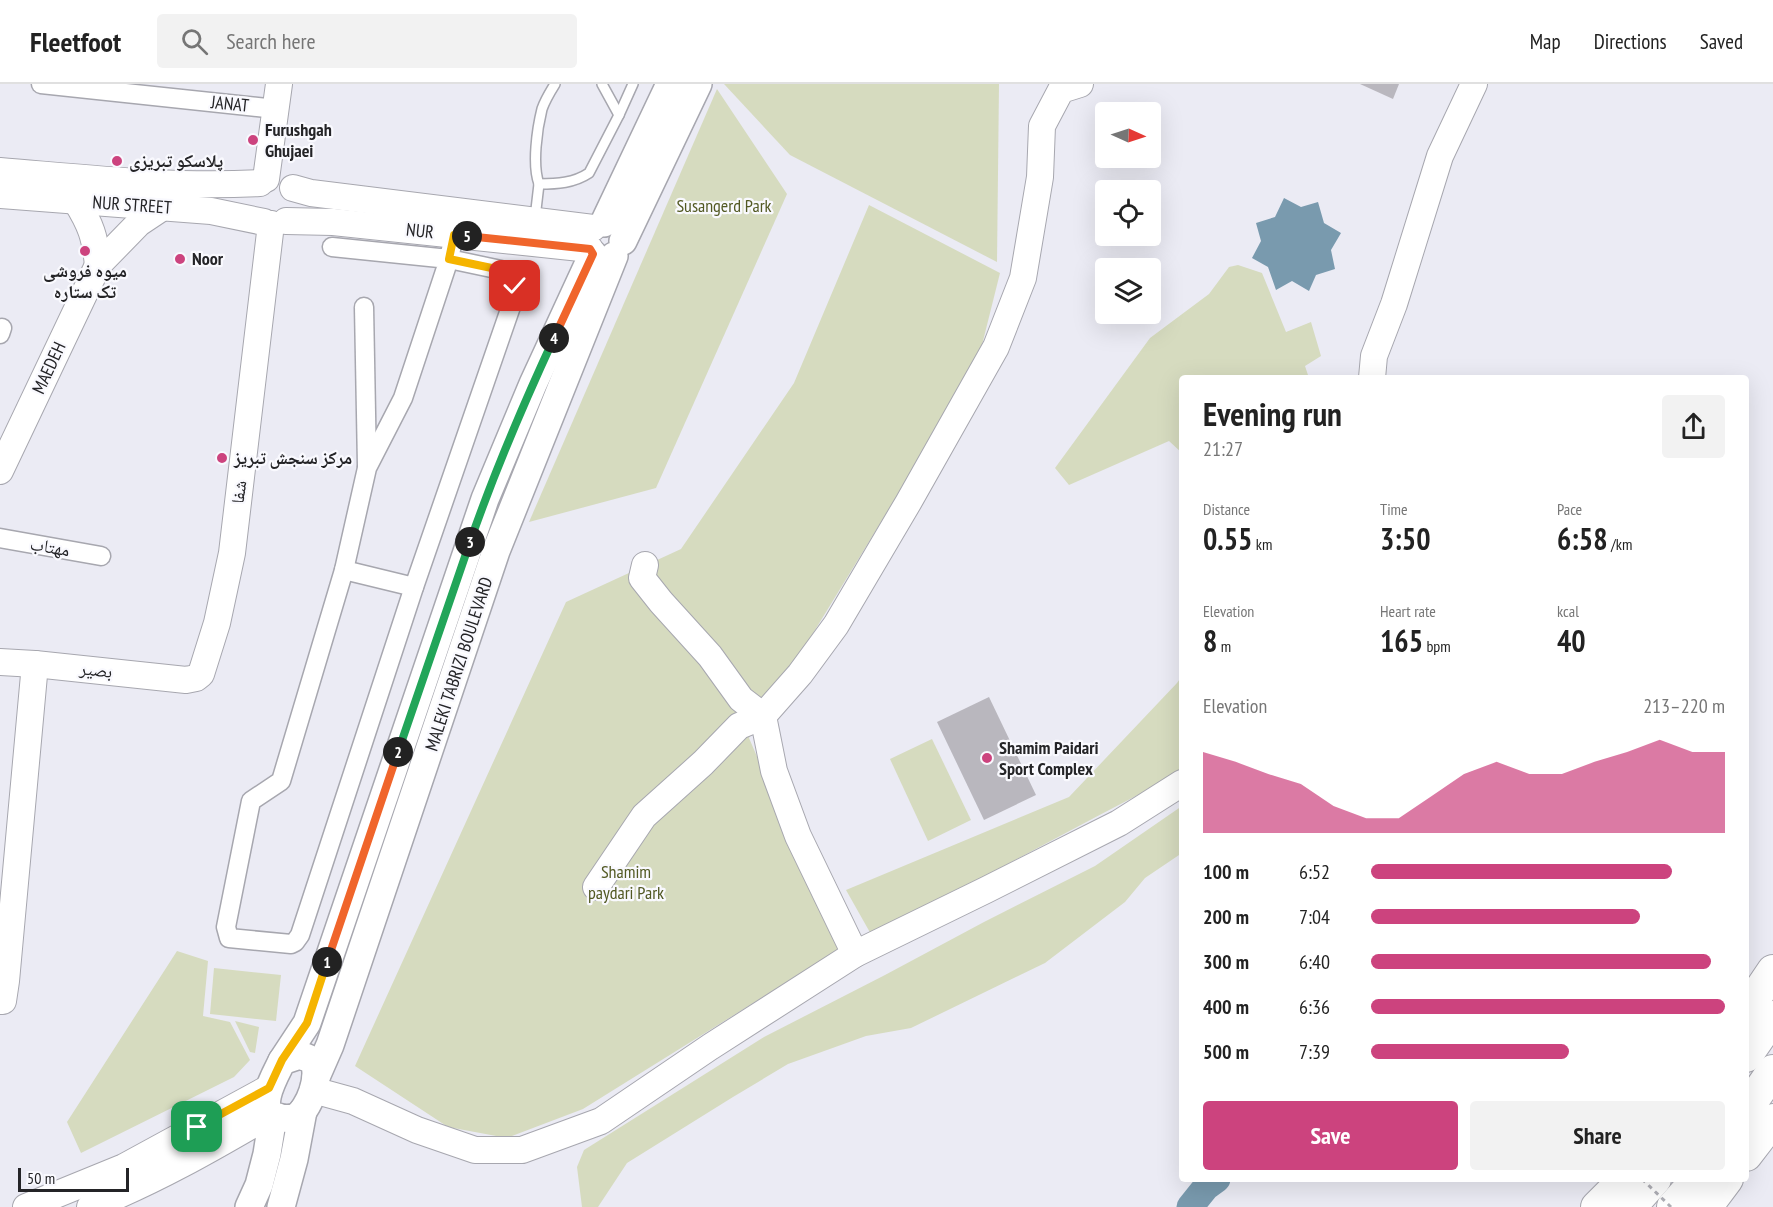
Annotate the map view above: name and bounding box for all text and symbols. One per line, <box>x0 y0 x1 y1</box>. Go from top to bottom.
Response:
search box <box>157 14 577 68</box>
text: Fleetfoot <box>30 23 121 60</box>
icon: search <box>178 25 211 58</box>
text: Search here <box>226 27 316 55</box>
text: Map <box>1530 28 1561 55</box>
text: Directions <box>1594 28 1667 55</box>
text: Saved <box>1700 28 1743 55</box>
street label: JANAT <box>209 90 250 117</box>
north arrow <box>1095 102 1161 168</box>
map controls <box>1095 102 1161 324</box>
place label: Furushgah Ghujaei <box>265 118 332 162</box>
marker: Furushgah Ghujaei <box>246 133 260 147</box>
place label: پلاسکو تبریزی <box>129 149 223 172</box>
marker: پلاسکو تبریزی <box>110 154 124 168</box>
button: locate <box>1095 180 1161 246</box>
street label: NUR STREET <box>92 190 172 219</box>
park label: Susangerd Park <box>676 194 772 217</box>
street label: NUR <box>405 218 435 243</box>
pin: 5 <box>452 221 482 251</box>
text: 5 <box>463 226 471 246</box>
marker: میوه فروشی تک ستاره <box>78 244 92 258</box>
place label: Noor <box>192 247 224 270</box>
marker: Noor <box>173 252 187 266</box>
button: layers <box>1095 258 1161 324</box>
place label: میوه فروشی تک ستاره <box>43 259 127 303</box>
pin <box>489 260 540 311</box>
icon: check <box>498 269 531 302</box>
pin: 4 <box>539 323 569 353</box>
text: 4 <box>550 328 558 348</box>
street label: MAEDEH <box>27 338 70 397</box>
text: Evening run <box>1203 392 1342 435</box>
button: share <box>1662 395 1725 458</box>
text: 21:27 <box>1203 436 1243 462</box>
place label: مرکز سنجش تبریز <box>233 446 352 469</box>
marker: مرکز سنجش تبریز <box>215 451 229 465</box>
street label: شفا <box>226 479 251 505</box>
text: Distance <box>1203 499 1250 519</box>
text: Time <box>1380 499 1408 519</box>
text: Pace <box>1557 499 1582 519</box>
text: 0.55 <box>1203 519 1252 558</box>
text: 3:50 <box>1380 519 1431 558</box>
text: 6:58 <box>1557 519 1608 558</box>
pin: 3 <box>455 527 485 557</box>
street label: مهتاب <box>28 532 72 561</box>
text: 3 <box>466 532 474 552</box>
text: km <box>1252 534 1272 554</box>
text: /km <box>1608 534 1632 554</box>
street label: MALEKI TABRIZI BOULEVARD <box>420 574 498 754</box>
text: Elevation <box>1203 601 1254 621</box>
text: Heart rate <box>1380 601 1436 621</box>
text: kcal <box>1557 601 1579 621</box>
text: 8 <box>1203 621 1217 660</box>
text: 165 <box>1380 621 1423 660</box>
text: 40 <box>1557 621 1586 660</box>
text: m <box>1217 636 1231 656</box>
text: bpm <box>1423 636 1451 656</box>
street label: بصیر <box>78 656 114 683</box>
text: Elevation <box>1203 693 1267 719</box>
text: 213–220 m <box>1643 693 1725 719</box>
place label: Shamim Paidari Sport Complex <box>999 736 1098 780</box>
pin: 2 <box>383 737 413 767</box>
text: 2 <box>394 742 402 762</box>
marker: Shamim Paidari Sport Complex <box>980 751 994 765</box>
text: 100 m <box>1203 859 1249 885</box>
text: 6:52 <box>1299 859 1330 885</box>
park label: Shamim paydari Park <box>588 860 664 904</box>
text: 200 m <box>1203 904 1249 930</box>
text: 7:04 <box>1299 904 1330 930</box>
pin: 1 <box>312 947 342 977</box>
text: 300 m <box>1203 949 1249 975</box>
text: 6:40 <box>1299 949 1330 975</box>
text: 1 <box>323 952 331 972</box>
text: 400 m <box>1203 994 1249 1020</box>
text: 6:36 <box>1299 994 1330 1020</box>
text: 500 m <box>1203 1039 1249 1065</box>
text: 7:39 <box>1299 1039 1330 1065</box>
pin <box>171 1101 222 1152</box>
button: Save <box>1203 1101 1458 1170</box>
button: Share <box>1470 1101 1725 1170</box>
icon: arrive <box>180 1110 213 1143</box>
scale bar <box>18 1165 129 1192</box>
text: 50 m <box>27 1168 55 1188</box>

